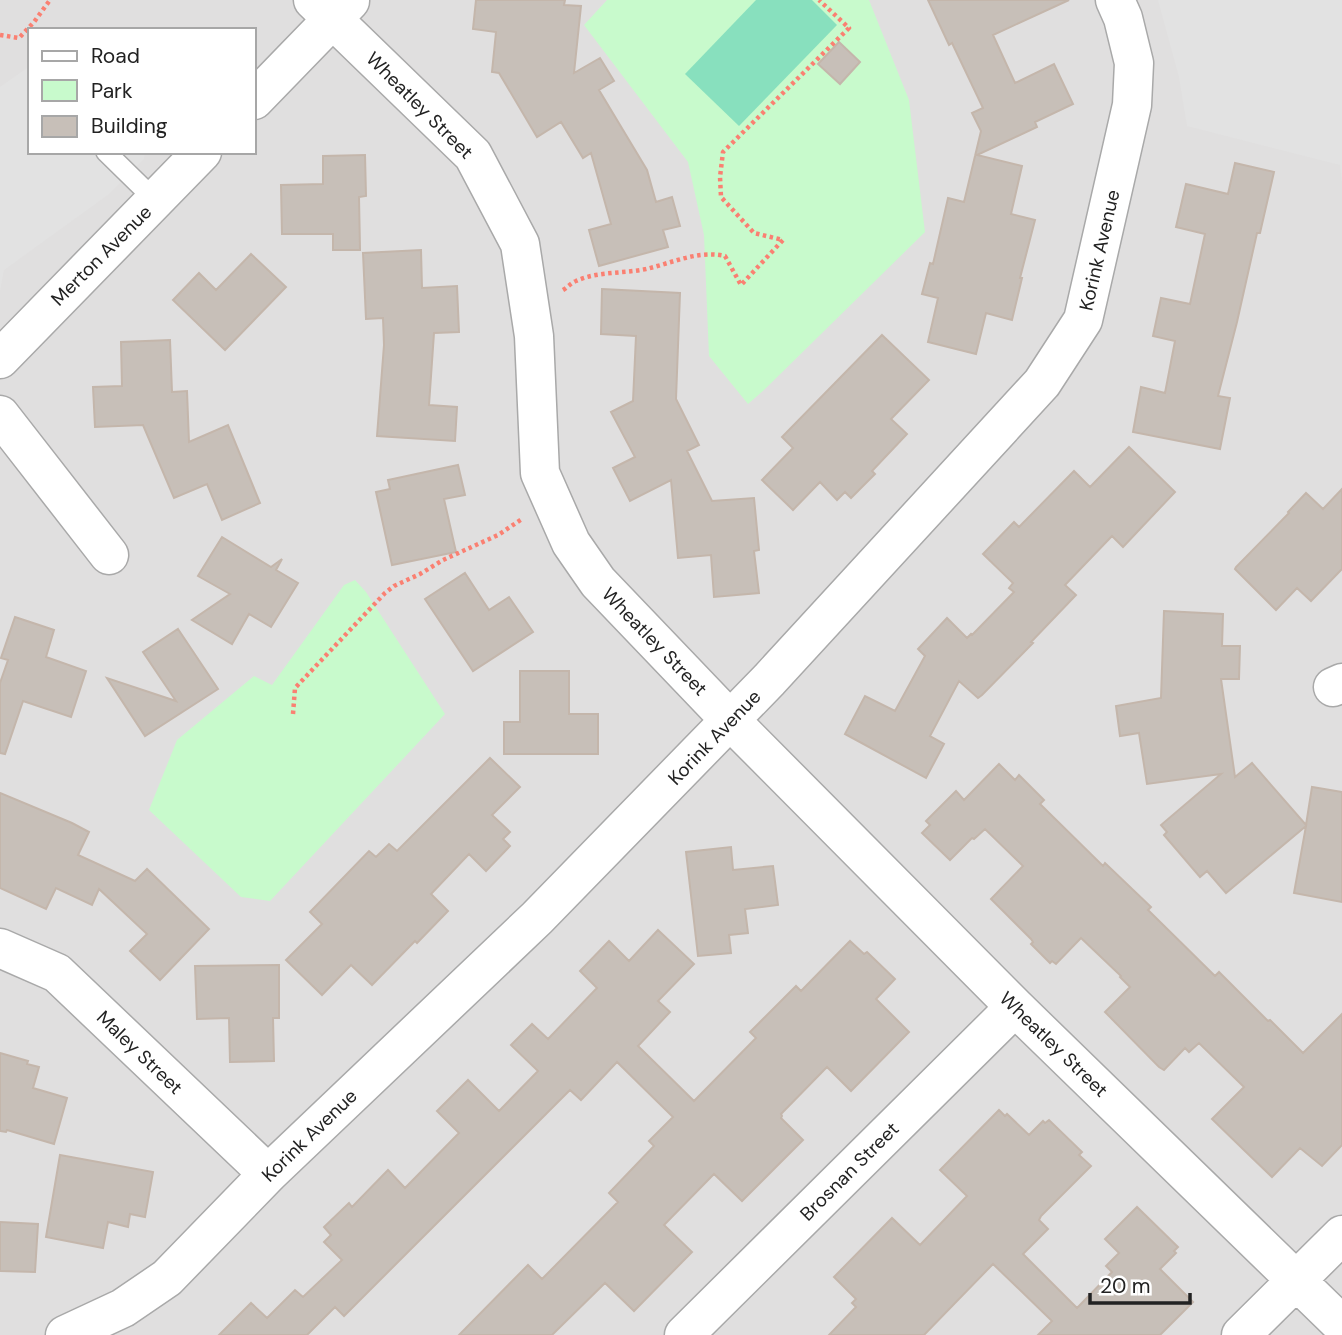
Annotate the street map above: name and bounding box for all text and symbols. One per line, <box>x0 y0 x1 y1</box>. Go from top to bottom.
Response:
legend <box>28 28 256 154</box>
text: Road <box>91 42 140 70</box>
street label: Wheatley Street <box>361 46 479 164</box>
text: Park <box>91 77 133 105</box>
text: Building <box>91 112 168 140</box>
street label: Korink Avenue <box>1073 187 1126 313</box>
street label: Merton Avenue <box>46 200 157 311</box>
street label: Wheatley Street <box>596 582 713 701</box>
street label: Korink Avenue <box>662 684 766 790</box>
street label: Wheatley Street <box>994 986 1113 1103</box>
street label: Maley Street <box>91 1005 188 1100</box>
street label: Korink Avenue <box>256 1083 362 1187</box>
street label: Brosnan Street <box>795 1117 904 1226</box>
scale bar <box>1090 1262 1190 1306</box>
text: 20 m <box>1100 1272 1151 1300</box>

